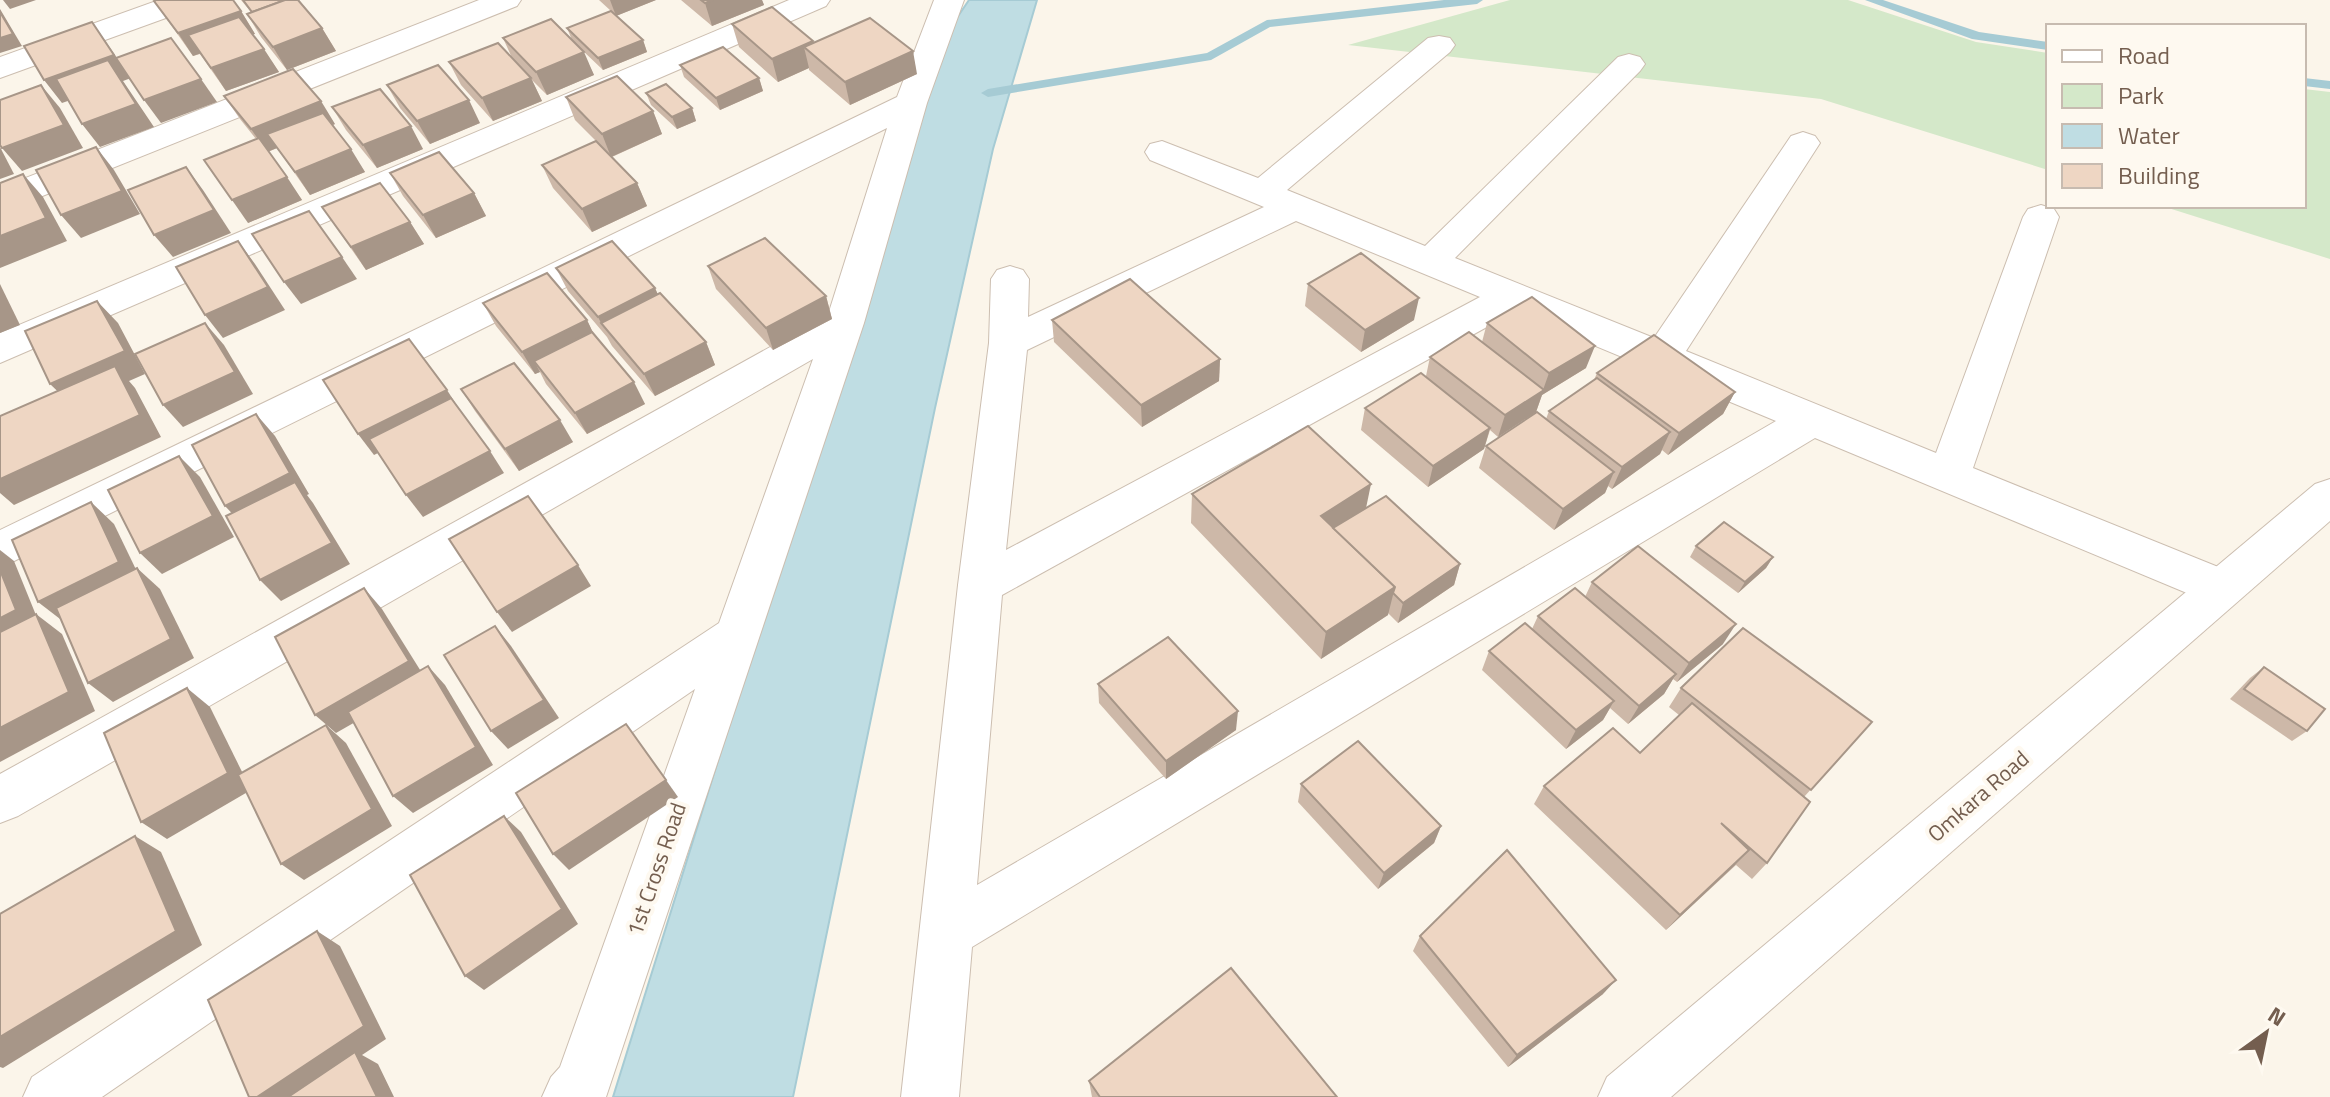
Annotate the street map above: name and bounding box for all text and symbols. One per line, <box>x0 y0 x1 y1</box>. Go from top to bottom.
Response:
legend <box>2046 24 2306 208</box>
text: Road <box>2118 37 2170 73</box>
text: Park <box>2118 77 2164 113</box>
text: Water <box>2118 117 2180 153</box>
text: Building <box>2118 157 2200 193</box>
street label: Omkara Road <box>1919 742 2037 850</box>
street label: 1st Cross Road <box>617 798 695 940</box>
north arrow <box>2226 993 2306 1073</box>
text: N <box>2261 998 2293 1035</box>

